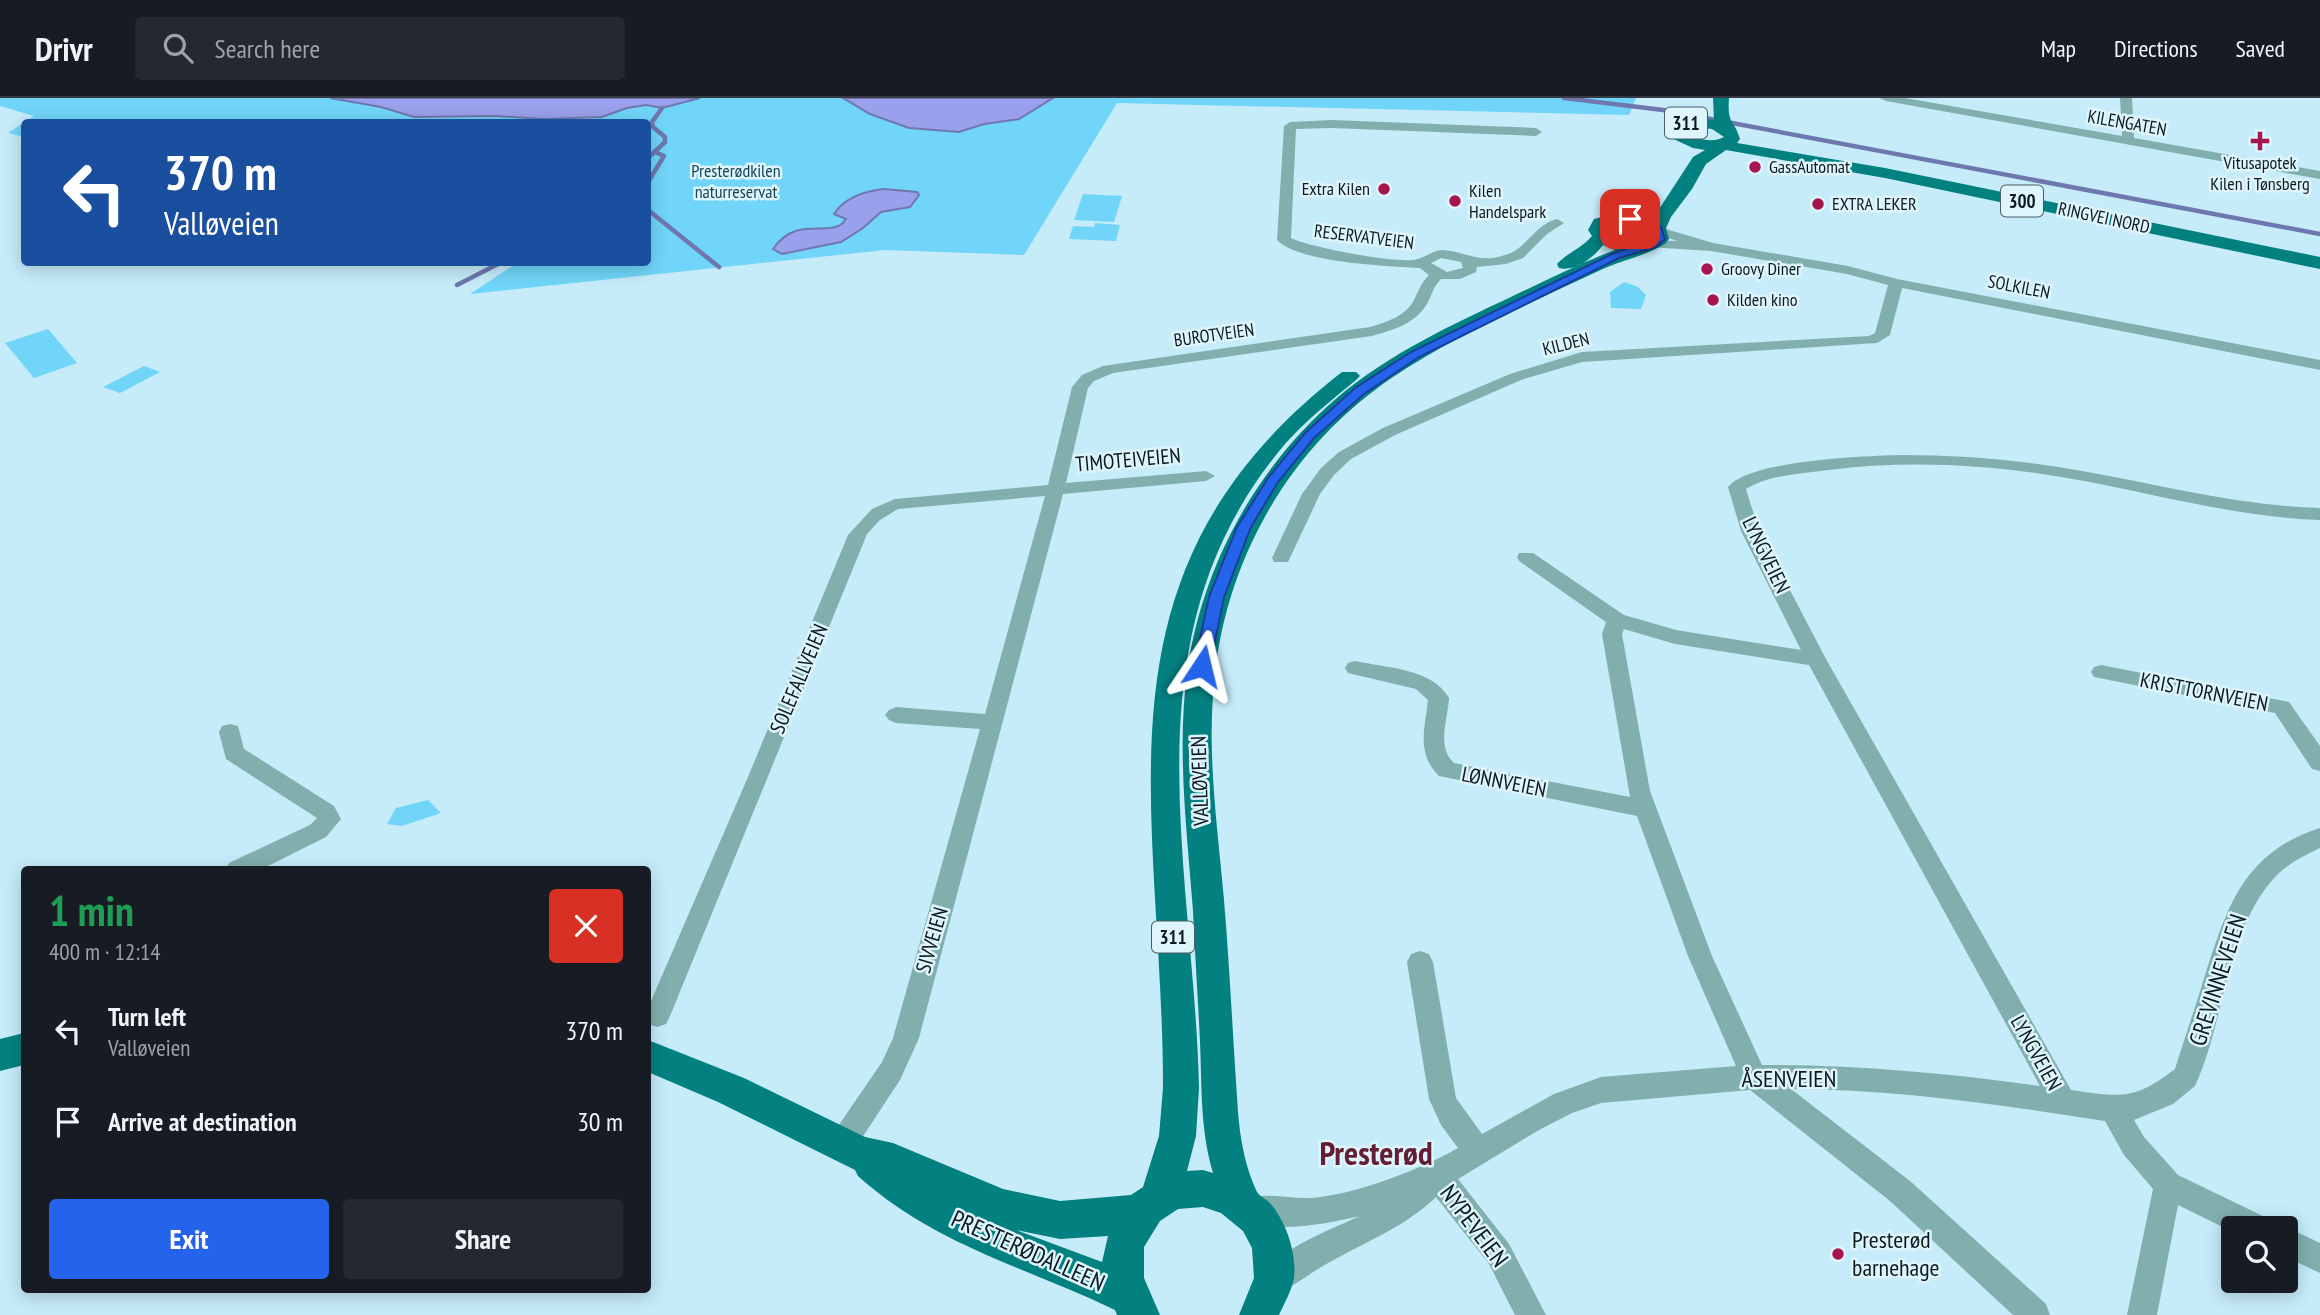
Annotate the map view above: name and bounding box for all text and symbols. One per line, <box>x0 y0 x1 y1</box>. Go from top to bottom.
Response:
search box <box>135 17 625 80</box>
text: Drivr <box>35 27 93 70</box>
icon: search <box>159 29 197 67</box>
text: Search here <box>215 32 320 65</box>
text: Map <box>2041 33 2076 64</box>
text: Directions <box>2114 33 2198 64</box>
text: Saved <box>2236 33 2285 64</box>
street label: KILENGATEN <box>2086 104 2168 141</box>
road number: 311 <box>1665 108 1707 139</box>
marker: Vitusapotek Kilen i Tønsberg <box>2252 133 2268 149</box>
text: 370 m <box>164 140 277 204</box>
icon: left <box>49 147 140 238</box>
place label: Vitusapotek Kilen i Tønsberg <box>2210 151 2310 195</box>
place label: GassAutomat <box>1769 155 1850 178</box>
park label: Presterødkilen naturreservat <box>691 159 781 203</box>
marker: GassAutomat <box>1747 159 1763 175</box>
place label: Extra Kilen <box>1302 177 1370 200</box>
place label: Kilen Handelspark <box>1469 179 1546 223</box>
marker: Extra Kilen <box>1376 181 1392 197</box>
road number: 300 <box>2001 186 2043 216</box>
pin <box>1600 189 1660 249</box>
place label: EXTRA LEKER <box>1832 192 1917 215</box>
marker: Kilen Handelspark <box>1447 193 1463 209</box>
marker: EXTRA LEKER <box>1810 196 1826 212</box>
street label: RINGVEI NORD <box>2056 197 2152 238</box>
icon: arrive <box>1611 200 1649 238</box>
text: Valløveien <box>164 202 279 244</box>
street label: RESERVATVEIEN <box>1313 219 1415 254</box>
place label: Groovy Diner <box>1721 257 1801 280</box>
marker: Groovy Diner <box>1699 261 1715 277</box>
street label: SOLKILEN <box>1986 269 2052 304</box>
place label: Kilden kino <box>1727 288 1798 311</box>
marker: Kilden kino <box>1705 292 1721 308</box>
street label: BUROTVEIEN <box>1172 317 1256 352</box>
street label: KILDEN <box>1540 327 1592 360</box>
street label: TIMOTEIVEIEN <box>1074 441 1182 478</box>
street label: LYNGVEIEN <box>1736 512 1797 598</box>
street label: SOLEFALLVEIEN <box>763 620 834 738</box>
position arrow <box>1165 629 1239 703</box>
street label: KRISTTORNVEIEN <box>2138 666 2270 717</box>
street label: VALLØVEIEN <box>1184 736 1215 827</box>
street label: LØNNVEIEN <box>1460 760 1549 803</box>
text: 1 min <box>49 883 134 938</box>
button: close <box>549 889 623 963</box>
street label: SIVVEIEN <box>909 904 954 976</box>
street label: GREVINNEVEIEN <box>2182 910 2253 1050</box>
road number: 311 <box>1152 922 1194 952</box>
text: 400 m · 12:14 <box>49 937 161 966</box>
text: Turn left <box>108 1000 186 1033</box>
street label: LYNGVEIEN <box>2005 1010 2068 1095</box>
icon: left <box>49 1012 87 1050</box>
text: 370 m <box>565 1014 623 1047</box>
text: Valløveien <box>108 1033 190 1062</box>
street label: ÅSENVEIEN <box>1741 1063 1837 1094</box>
icon: arrive <box>49 1103 87 1141</box>
text: Arrive at destination <box>108 1105 297 1138</box>
text: 30 m <box>577 1105 623 1138</box>
district label: Presterød <box>1319 1131 1433 1174</box>
street label: NYPEVEIEN <box>1433 1178 1515 1273</box>
button: Exit <box>49 1199 329 1279</box>
button: Share <box>343 1199 623 1279</box>
street label: PRESTERØDALLEEN <box>947 1203 1110 1298</box>
map controls <box>2221 1216 2298 1293</box>
button: search <box>2221 1216 2298 1293</box>
place label: Presterød barnehage <box>1852 1224 1939 1283</box>
marker: Presterød barnehage <box>1830 1246 1846 1262</box>

